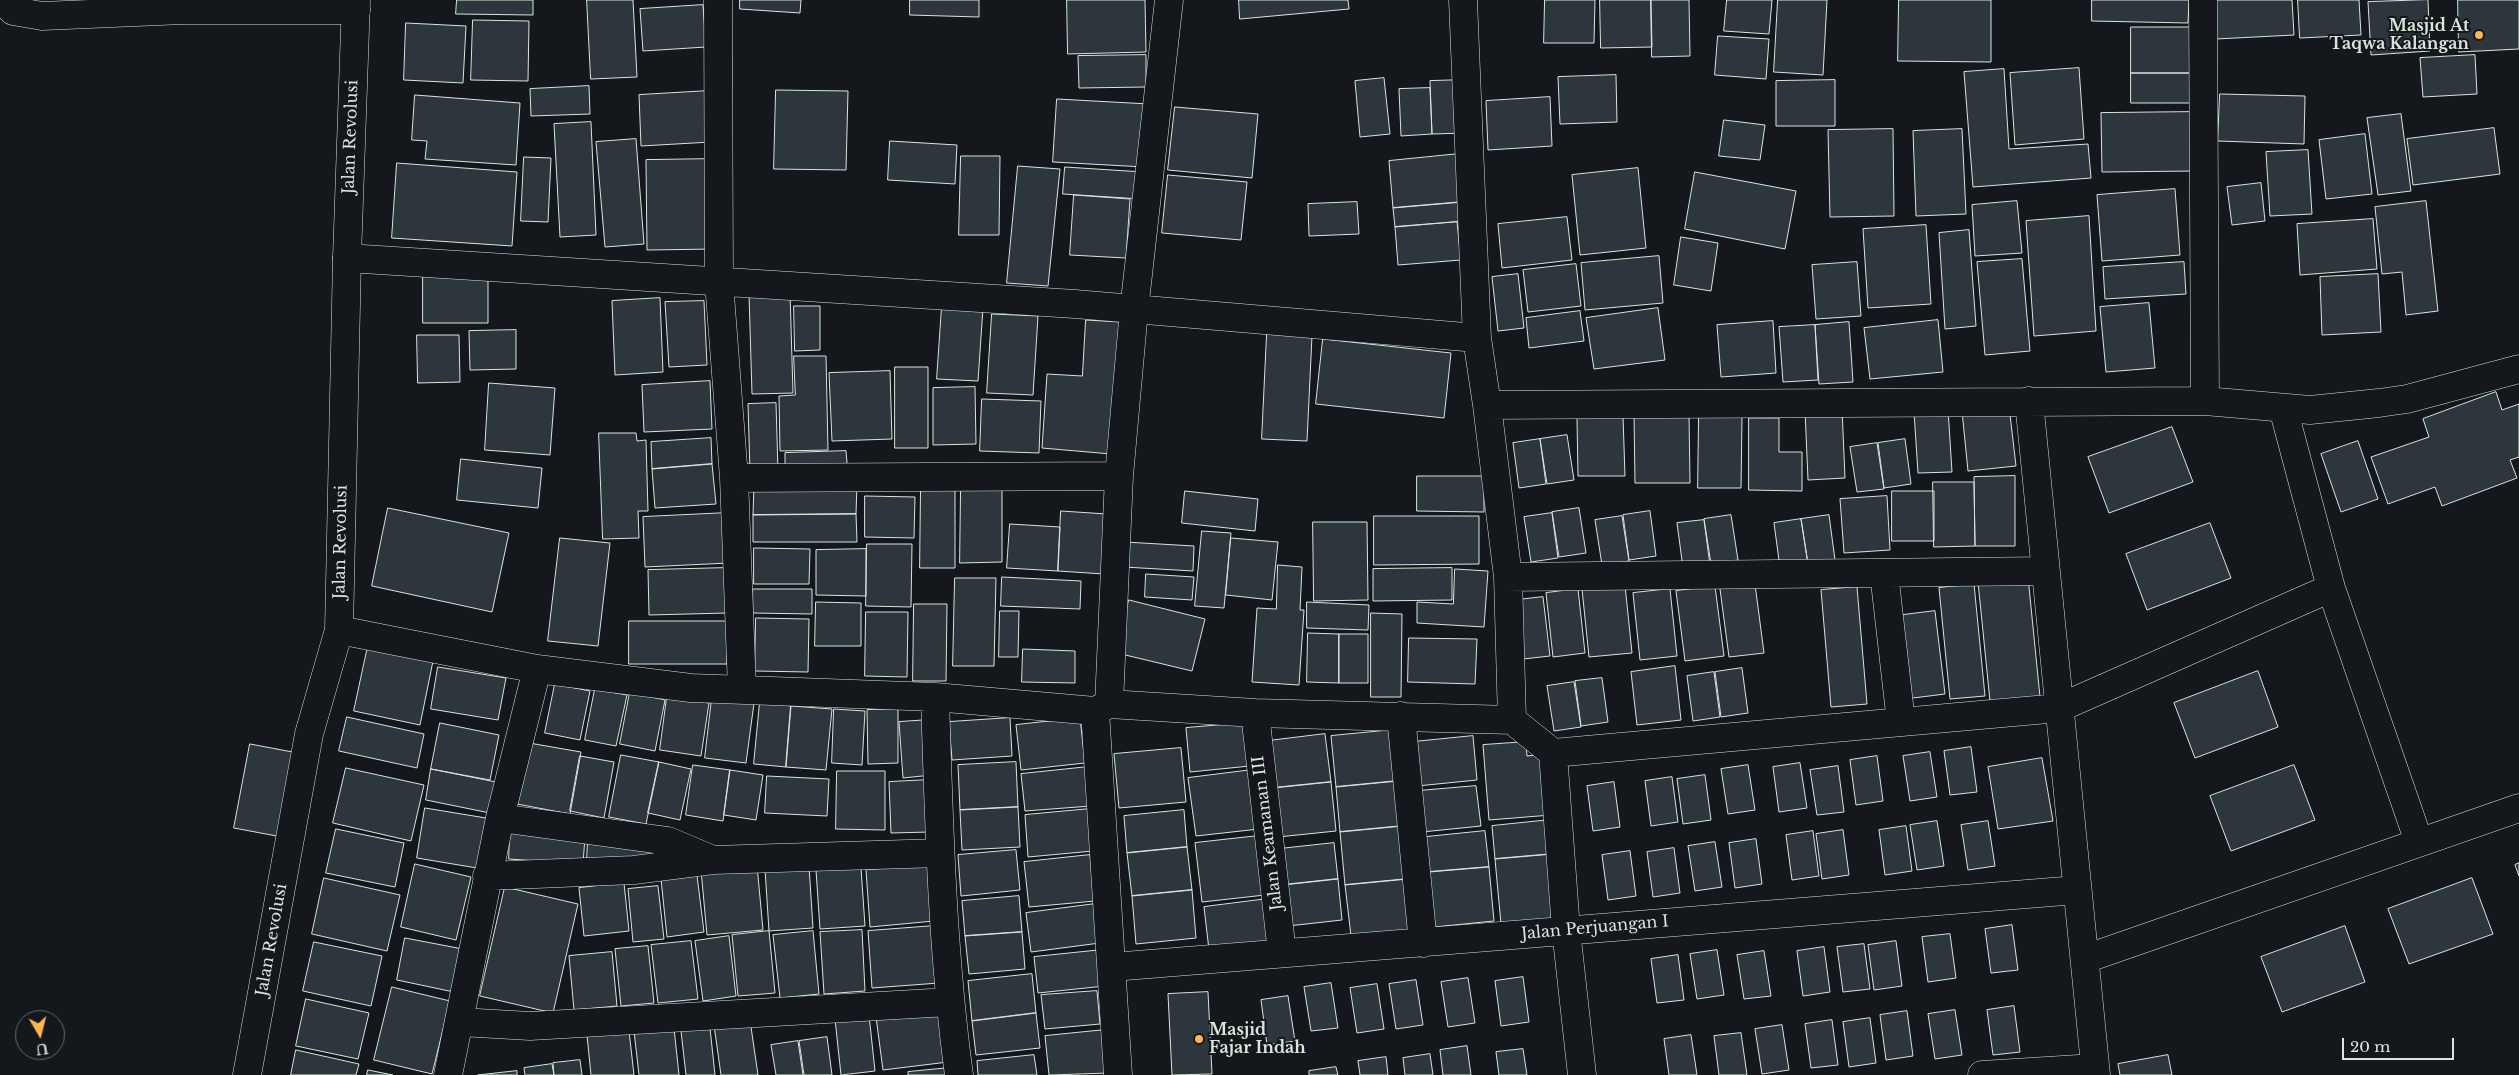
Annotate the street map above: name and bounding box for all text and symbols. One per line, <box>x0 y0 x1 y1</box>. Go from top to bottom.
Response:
place label: Masjid At Taqwa Kalangan <box>2329 16 2469 54</box>
marker: Masjid At Taqwa Kalangan <box>2473 29 2485 41</box>
street label: Jalan Revolusi <box>339 80 363 194</box>
street label: Jalan Revolusi <box>330 485 352 599</box>
street label: Jalan Keamanan III <box>1249 754 1287 912</box>
street label: Jalan Revolusi <box>253 882 291 998</box>
street label: Jalan Perjuangan I <box>1521 912 1669 944</box>
north arrow <box>15 1010 65 1060</box>
place label: Masjid Fajar Indah <box>1209 1020 1306 1058</box>
scale bar <box>2344 1028 2456 1060</box>
marker: Masjid Fajar Indah <box>1193 1033 1205 1045</box>
text: 20 m <box>2350 1037 2390 1056</box>
text: U <box>35 1039 49 1059</box>

